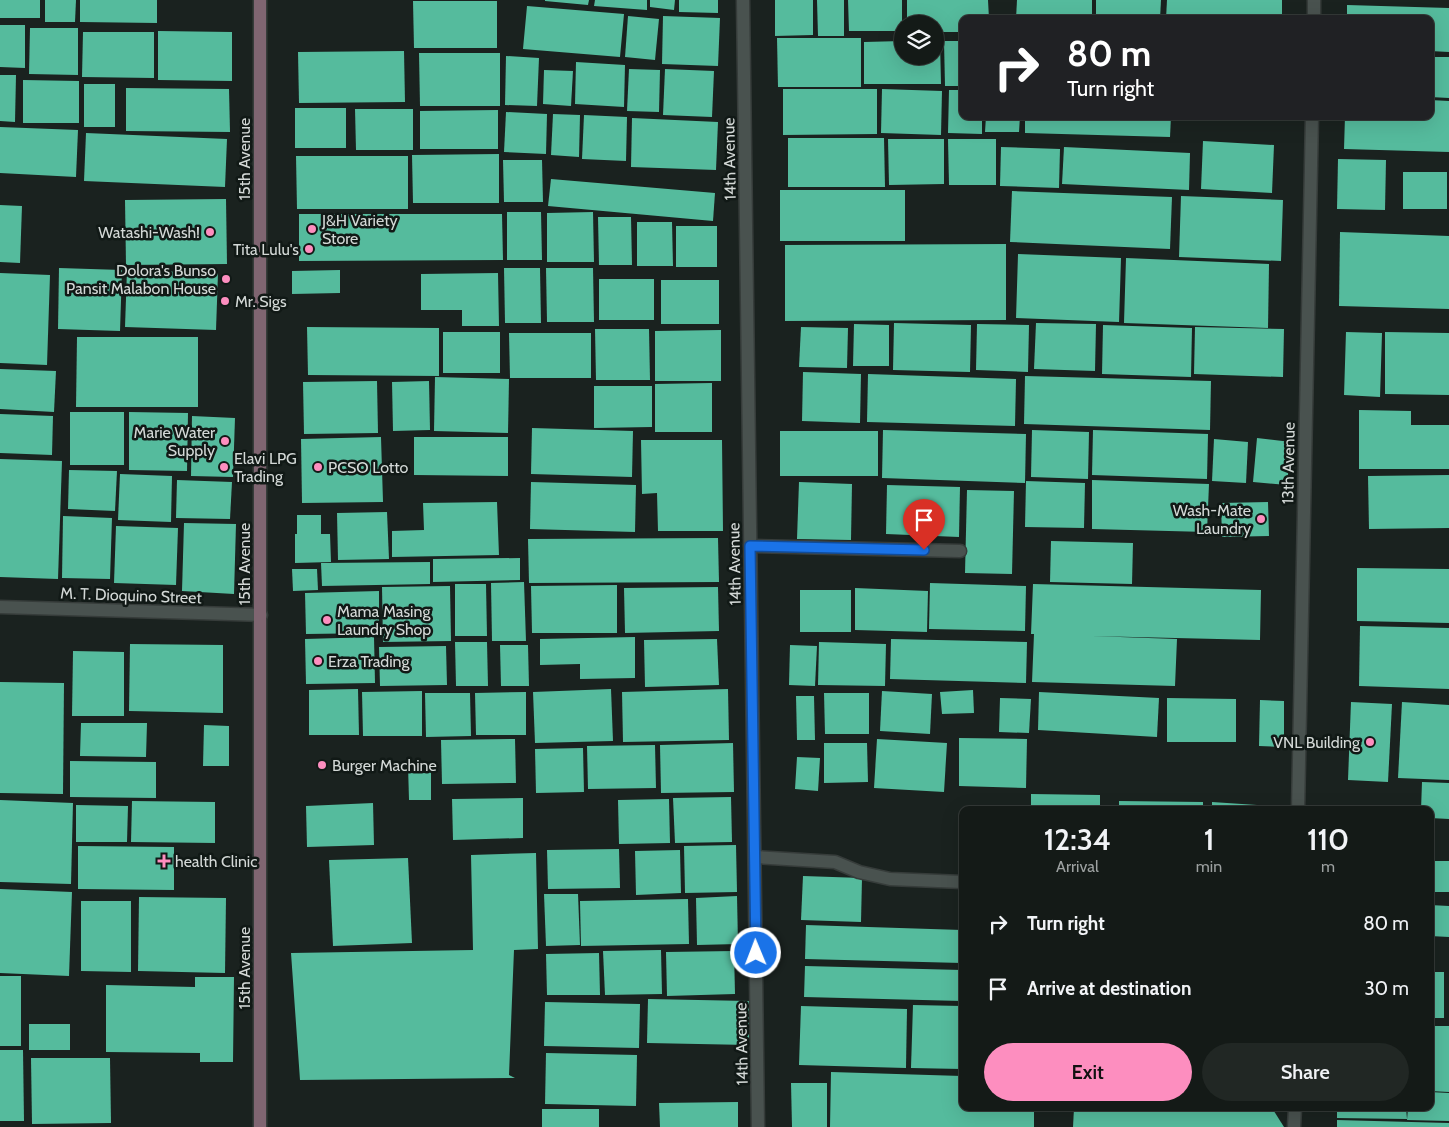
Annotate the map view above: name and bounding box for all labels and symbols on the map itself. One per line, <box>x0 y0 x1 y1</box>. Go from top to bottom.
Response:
street label: 14th Avenue <box>719 117 740 201</box>
street label: 15th Avenue <box>235 118 254 200</box>
place label: J&H Variety Store <box>321 211 398 248</box>
place label: Watashi-Wash! <box>98 223 200 242</box>
marker: J&H Variety Store <box>306 223 318 235</box>
marker: Watashi-Wash! <box>204 226 216 238</box>
place label: Tita Lulu's <box>233 240 299 259</box>
marker: Tita Lulu's <box>303 243 315 255</box>
place label: Dolora's Bunso Pansit Malabon House <box>66 261 216 298</box>
marker: Dolora's Bunso Pansit Malabon House <box>220 273 232 285</box>
place label: Mr. Sigs <box>235 292 287 311</box>
marker: Mr. Sigs <box>219 295 231 307</box>
street label: 13th Avenue <box>1278 422 1299 504</box>
place label: Marie Water Supply <box>134 423 216 460</box>
marker: Marie Water Supply <box>219 435 231 447</box>
place label: Elavi LPG Trading <box>234 449 297 486</box>
place label: PCSO Lotto <box>328 458 409 477</box>
marker: Elavi LPG Trading <box>218 461 230 473</box>
marker: PCSO Lotto <box>312 461 324 473</box>
pin <box>903 499 945 550</box>
place label: Wash-Mate Laundry <box>1173 501 1251 538</box>
marker: Wash-Mate Laundry <box>1255 513 1267 525</box>
street label: 14th Avenue <box>724 522 745 606</box>
street label: 15th Avenue <box>235 523 254 605</box>
street label: M. T. Dioquino Street <box>60 584 203 607</box>
place label: Mama Masing Laundry Shop <box>337 602 431 639</box>
marker: Mama Masing Laundry Shop <box>321 614 333 626</box>
place label: Erza Trading <box>328 652 411 671</box>
marker: Erza Trading <box>312 655 324 667</box>
place label: VNL Building <box>1273 733 1361 752</box>
marker: VNL Building <box>1364 736 1376 748</box>
place label: Burger Machine <box>332 756 437 775</box>
marker: Burger Machine <box>316 759 328 771</box>
place label: health Clinic <box>175 852 258 871</box>
marker: health Clinic <box>157 854 171 868</box>
position arrow <box>729 926 781 978</box>
street label: 15th Avenue <box>235 927 254 1009</box>
street label: 14th Avenue <box>731 1002 752 1086</box>

